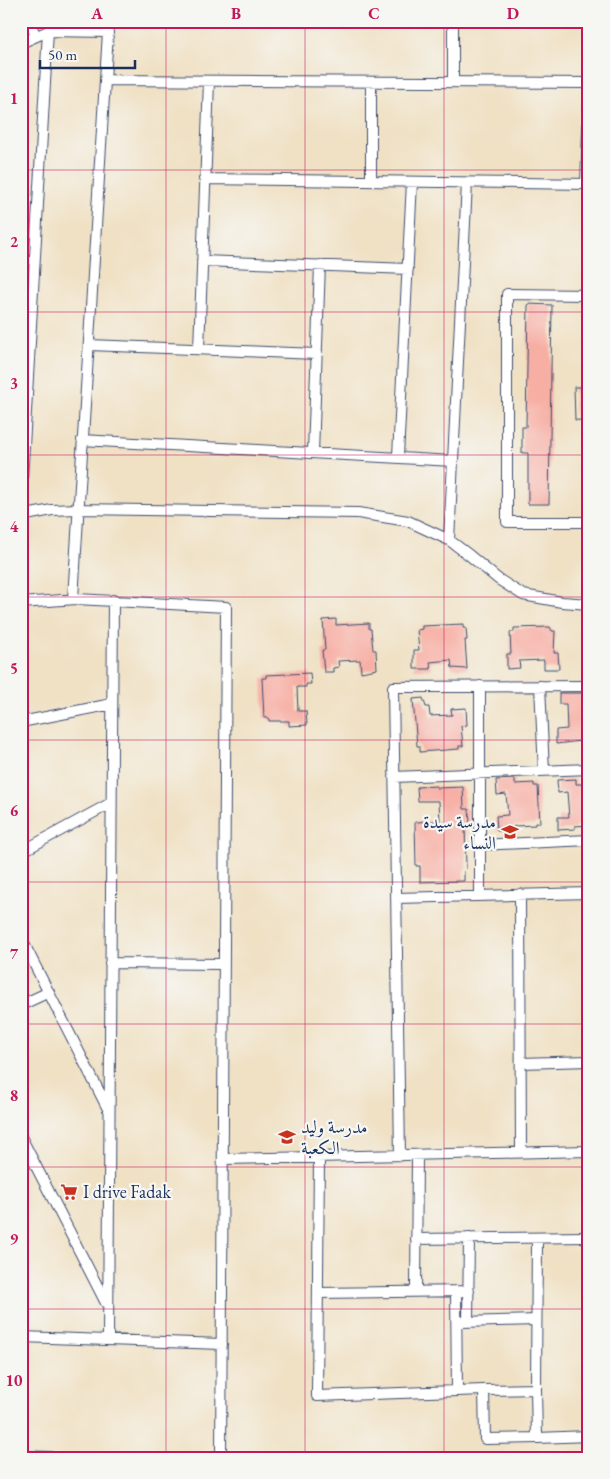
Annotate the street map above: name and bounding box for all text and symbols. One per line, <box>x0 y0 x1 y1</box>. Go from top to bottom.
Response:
text: A <box>90 3 103 24</box>
text: B <box>231 3 241 24</box>
text: C <box>368 3 380 24</box>
text: D <box>507 3 519 24</box>
scale bar <box>40 38 135 70</box>
text: 50 m <box>48 45 77 64</box>
text: 1 <box>10 88 18 109</box>
text: 2 <box>10 231 19 252</box>
text: 3 <box>10 373 18 394</box>
text: 4 <box>10 516 19 537</box>
text: 5 <box>10 658 18 679</box>
text: 6 <box>10 800 19 821</box>
place label: مدرسة سيدة النساء <box>423 810 496 854</box>
school or university icon: مدرسة سيدة النساء <box>500 822 520 842</box>
text: 7 <box>10 943 19 964</box>
text: 8 <box>10 1085 18 1106</box>
place label: مدرسة وليد الكعبة <box>301 1115 368 1159</box>
school or university icon: مدرسة وليد الكعبة <box>277 1127 297 1147</box>
place label: I drive Fadak <box>83 1180 171 1203</box>
supermarket icon: I drive Fadak <box>59 1182 79 1202</box>
text: 9 <box>10 1228 19 1249</box>
text: 10 <box>6 1370 23 1391</box>

